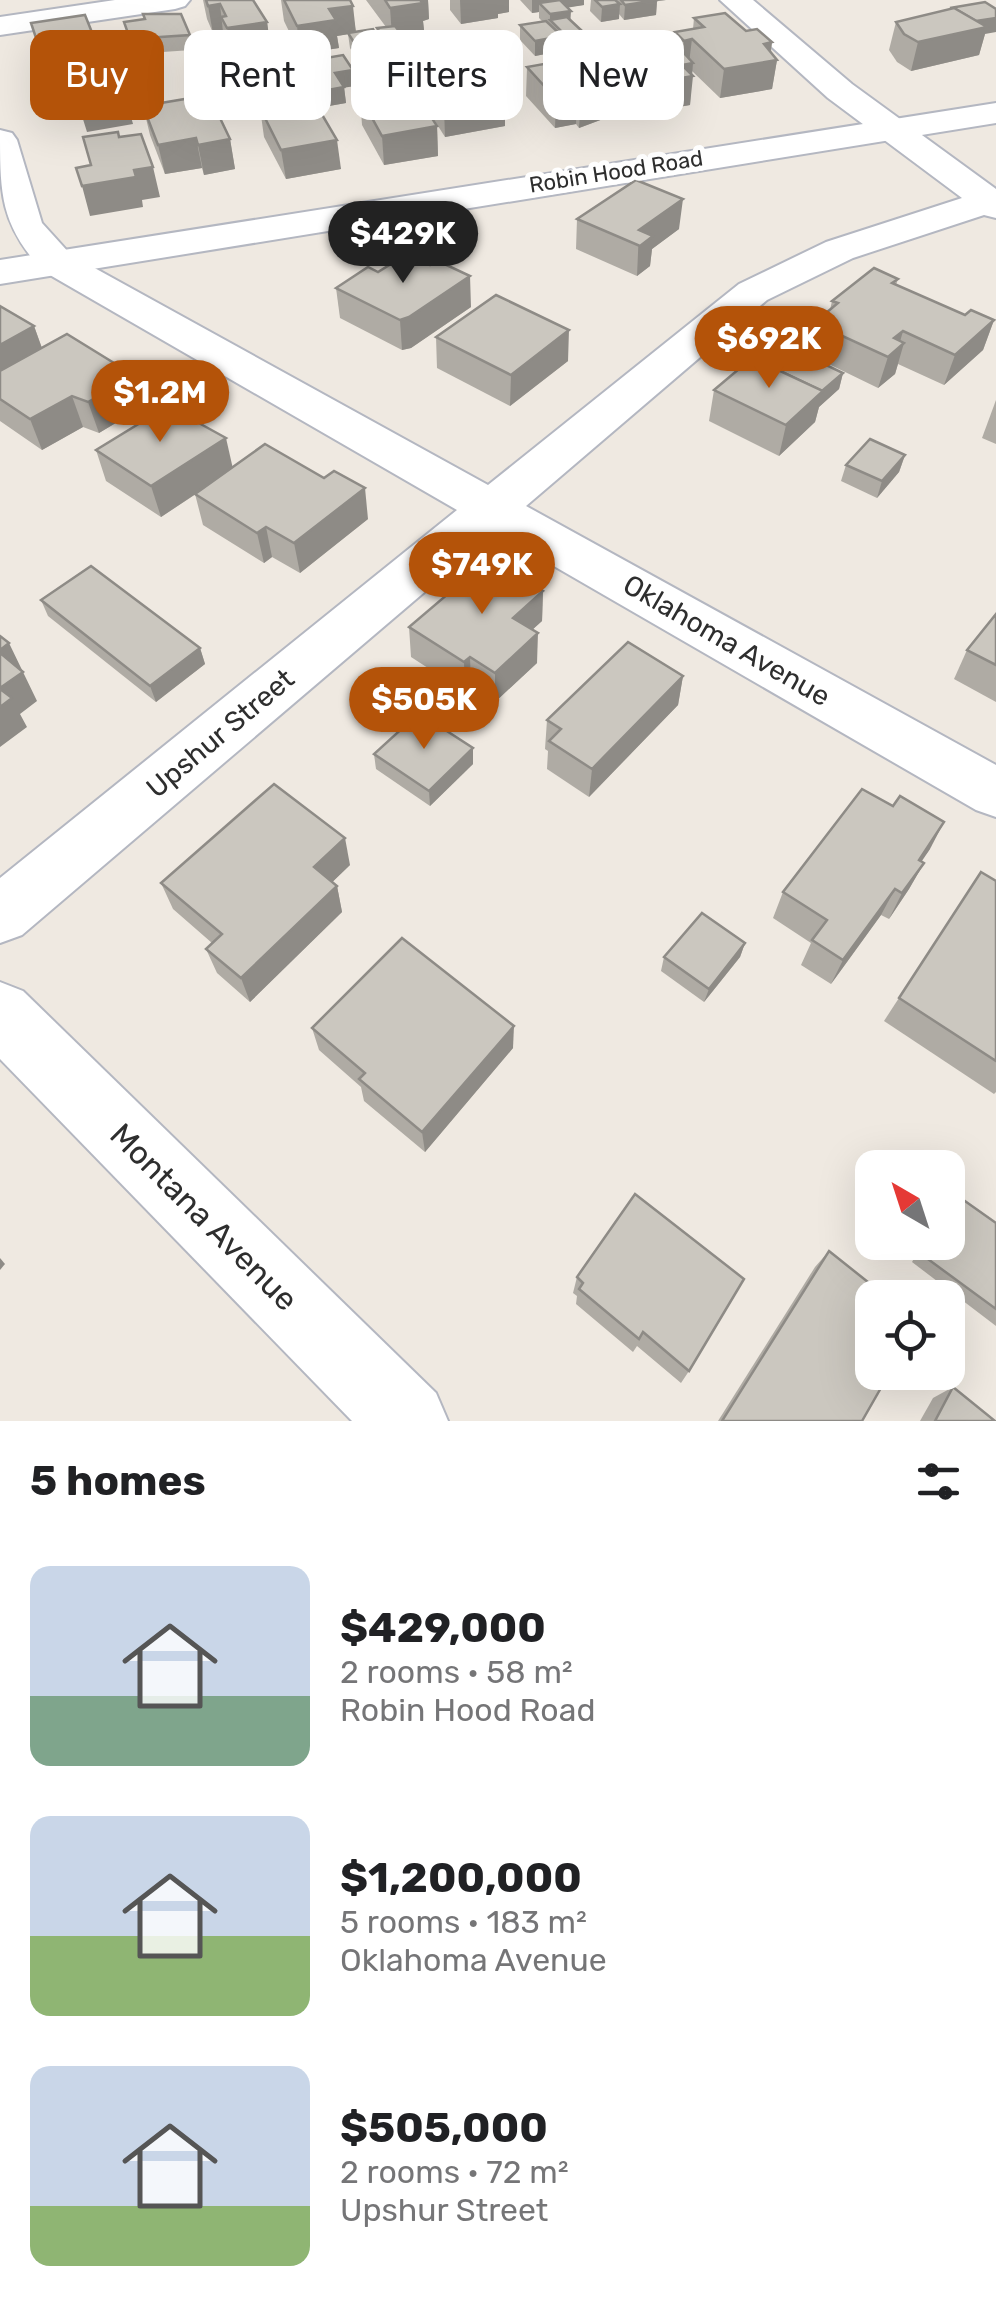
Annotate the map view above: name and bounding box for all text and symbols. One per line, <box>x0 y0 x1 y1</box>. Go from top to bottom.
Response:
chip: Buy <box>30 30 164 120</box>
chip: Rent <box>184 30 331 120</box>
chip: Filters <box>351 30 523 120</box>
chip: New <box>543 30 684 120</box>
street label: Robin Hood Road <box>527 144 705 199</box>
pin: $429K <box>333 201 473 286</box>
text: $429K <box>350 214 456 252</box>
pin: $692K <box>699 306 839 391</box>
text: $692K <box>717 319 821 357</box>
pin: $1.2M <box>90 360 230 445</box>
text: $1.2M <box>113 373 207 411</box>
pin: $749K <box>412 532 552 617</box>
text: $749K <box>431 545 533 583</box>
street label: Oklahoma Avenue <box>617 568 836 713</box>
street label: Upshur Street <box>140 662 301 805</box>
pin: $505K <box>354 667 494 752</box>
text: $505K <box>371 680 477 718</box>
street label: Montana Avenue <box>102 1115 306 1319</box>
north arrow <box>855 1150 965 1260</box>
map controls <box>855 1150 965 1390</box>
button: locate <box>855 1280 965 1390</box>
icon: filters <box>911 1454 966 1509</box>
text: 5 homes <box>30 1456 206 1506</box>
text: $429,000 <box>340 1603 546 1653</box>
icon: home <box>110 1606 230 1726</box>
text: 2 rooms · 58 m² <box>340 1653 573 1691</box>
text: Robin Hood Road <box>340 1691 595 1729</box>
text: $1,200,000 <box>340 1853 582 1903</box>
icon: home <box>110 1856 230 1976</box>
text: 5 rooms · 183 m² <box>340 1903 587 1941</box>
text: Oklahoma Avenue <box>340 1941 607 1979</box>
text: $505,000 <box>340 2103 548 2153</box>
icon: home <box>110 2106 230 2226</box>
text: 2 rooms · 72 m² <box>340 2153 569 2191</box>
text: Upshur Street <box>340 2191 548 2229</box>

